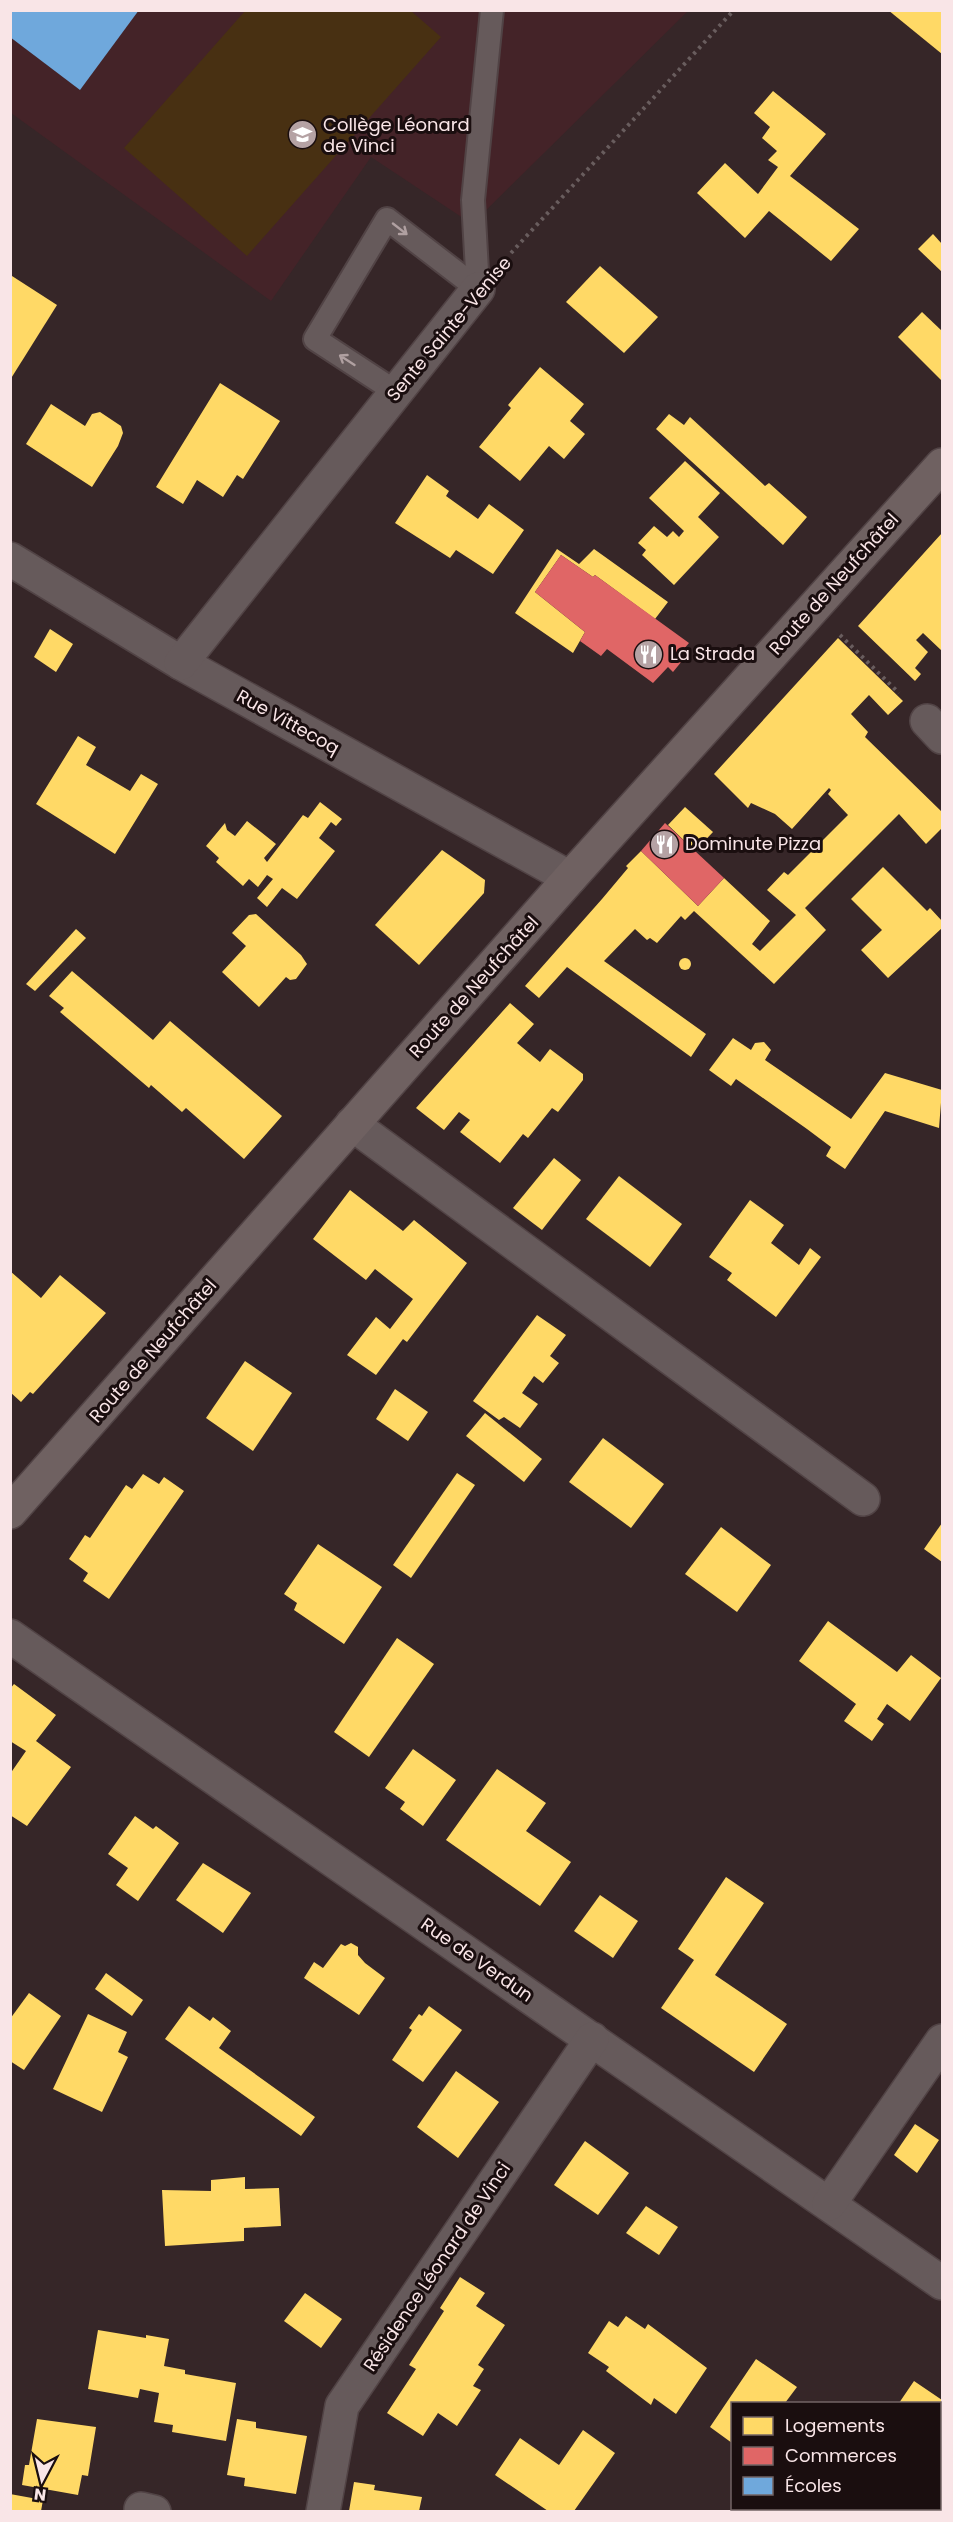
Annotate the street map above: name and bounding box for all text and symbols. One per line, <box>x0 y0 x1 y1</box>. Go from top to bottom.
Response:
place label: Collège Léonard de Vinci <box>323 112 470 158</box>
school or university icon: Collège Léonard de Vinci <box>286 119 318 151</box>
one-way arrow <box>392 223 408 236</box>
street label: Sente Sainte-Venise <box>381 251 517 406</box>
one-way arrow <box>339 354 356 366</box>
street label: Route de Neufchâtel <box>763 507 904 660</box>
restaurant icon: La Strada <box>633 638 665 670</box>
place label: La Strada <box>670 641 755 666</box>
street label: Rue Vittecoq <box>232 683 344 760</box>
restaurant icon: Dominute Pizza <box>648 828 680 860</box>
place label: Dominute Pizza <box>685 831 821 856</box>
street label: Route de Neufchâtel <box>403 910 544 1063</box>
street label: Route de Neufchâtel <box>83 1274 222 1428</box>
street label: Rue de Verdun <box>416 1912 538 2008</box>
street label: Résidence Léonard de Vinci <box>357 2157 516 2376</box>
legend <box>731 2402 941 2510</box>
text: Logements <box>785 2413 885 2438</box>
text: Commerces <box>785 2443 897 2468</box>
north arrow <box>12 2450 72 2510</box>
text: Écoles <box>785 2473 842 2498</box>
text: N <box>33 2482 48 2507</box>

